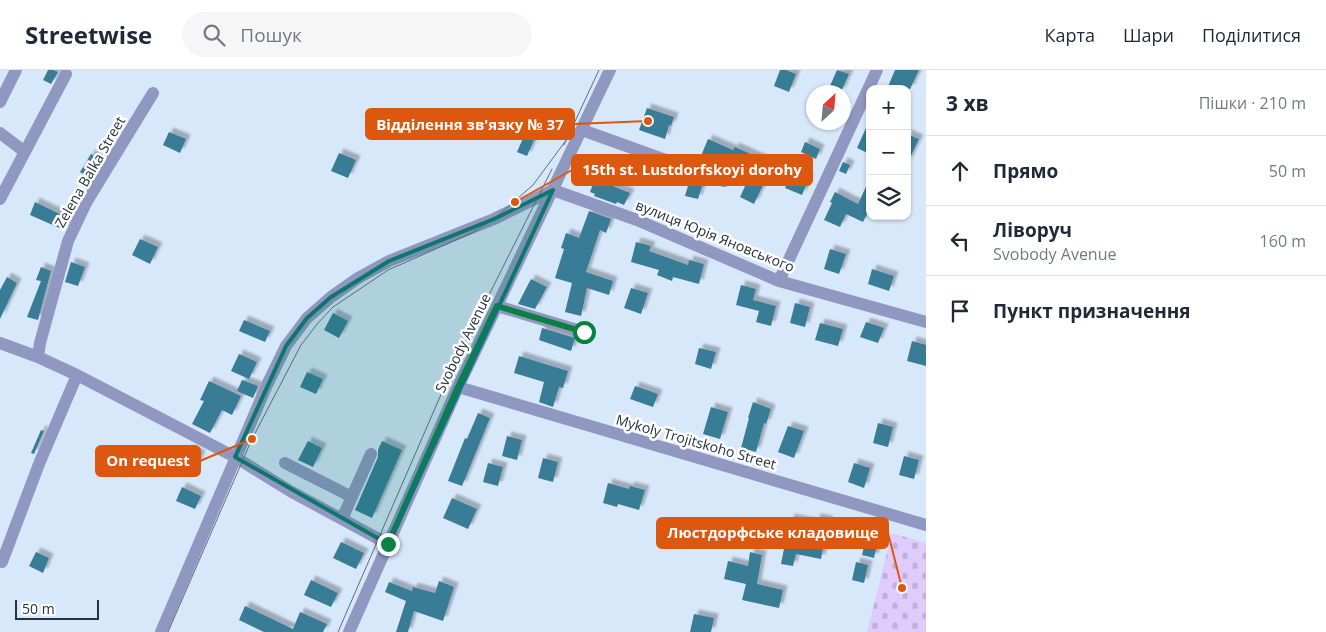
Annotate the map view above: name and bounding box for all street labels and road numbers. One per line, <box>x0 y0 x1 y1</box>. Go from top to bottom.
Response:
street label: Zelena Balka Street <box>50 113 129 231</box>
street label: вулиця Юрія Яновського <box>633 195 797 276</box>
street label: Svobody Avenue <box>430 290 495 396</box>
street label: Mykoly Trojitskoho Street <box>614 410 778 473</box>

